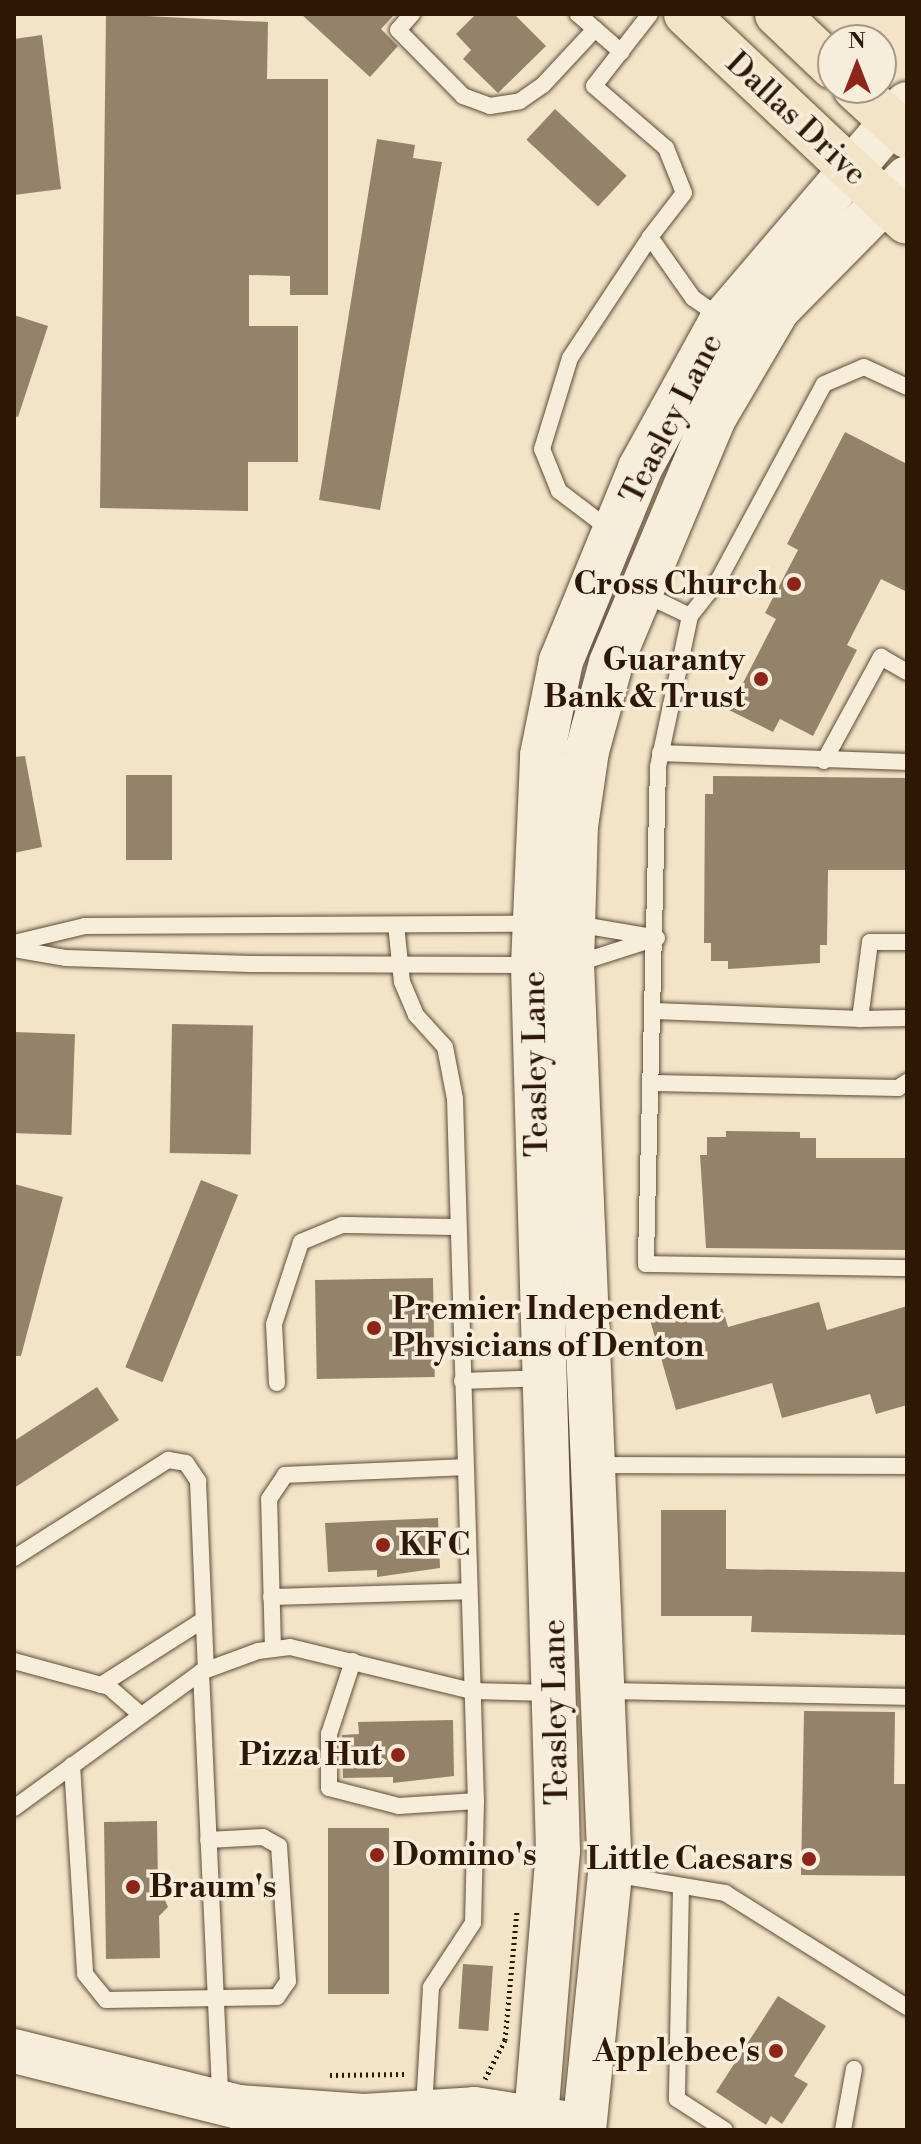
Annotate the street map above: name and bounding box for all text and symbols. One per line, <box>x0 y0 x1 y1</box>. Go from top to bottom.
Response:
north arrow <box>817 24 897 104</box>
text: N <box>848 28 866 55</box>
street label: Dallas Drive <box>718 44 874 194</box>
street label: Teasley Lane <box>613 327 731 511</box>
place label: Cross Church <box>574 565 778 603</box>
marker: Cross Church <box>785 575 803 593</box>
place label: Guaranty Bank & Trust <box>544 642 745 717</box>
marker: Guaranty Bank & Trust <box>752 670 770 688</box>
street label: Teasley Lane <box>515 971 557 1157</box>
place label: Premier Independent Physicians of Denton <box>392 1291 721 1366</box>
marker: Premier Independent Physicians of Denton <box>363 1317 385 1339</box>
place label: KFC <box>399 1526 470 1564</box>
marker: KFC <box>374 1536 392 1554</box>
street label: Teasley Lane <box>535 1619 577 1805</box>
place label: Pizza Hut <box>239 1736 382 1774</box>
marker: Pizza Hut <box>389 1746 407 1764</box>
place label: Domino's <box>393 1836 537 1874</box>
place label: Little Caesars <box>586 1840 793 1878</box>
marker: Domino's <box>368 1846 386 1864</box>
marker: Little Caesars <box>800 1850 818 1868</box>
place label: Braum's <box>149 1868 277 1906</box>
marker: Braum's <box>124 1878 142 1896</box>
place label: Applebee's <box>593 2032 760 2070</box>
marker: Applebee's <box>767 2042 785 2060</box>

